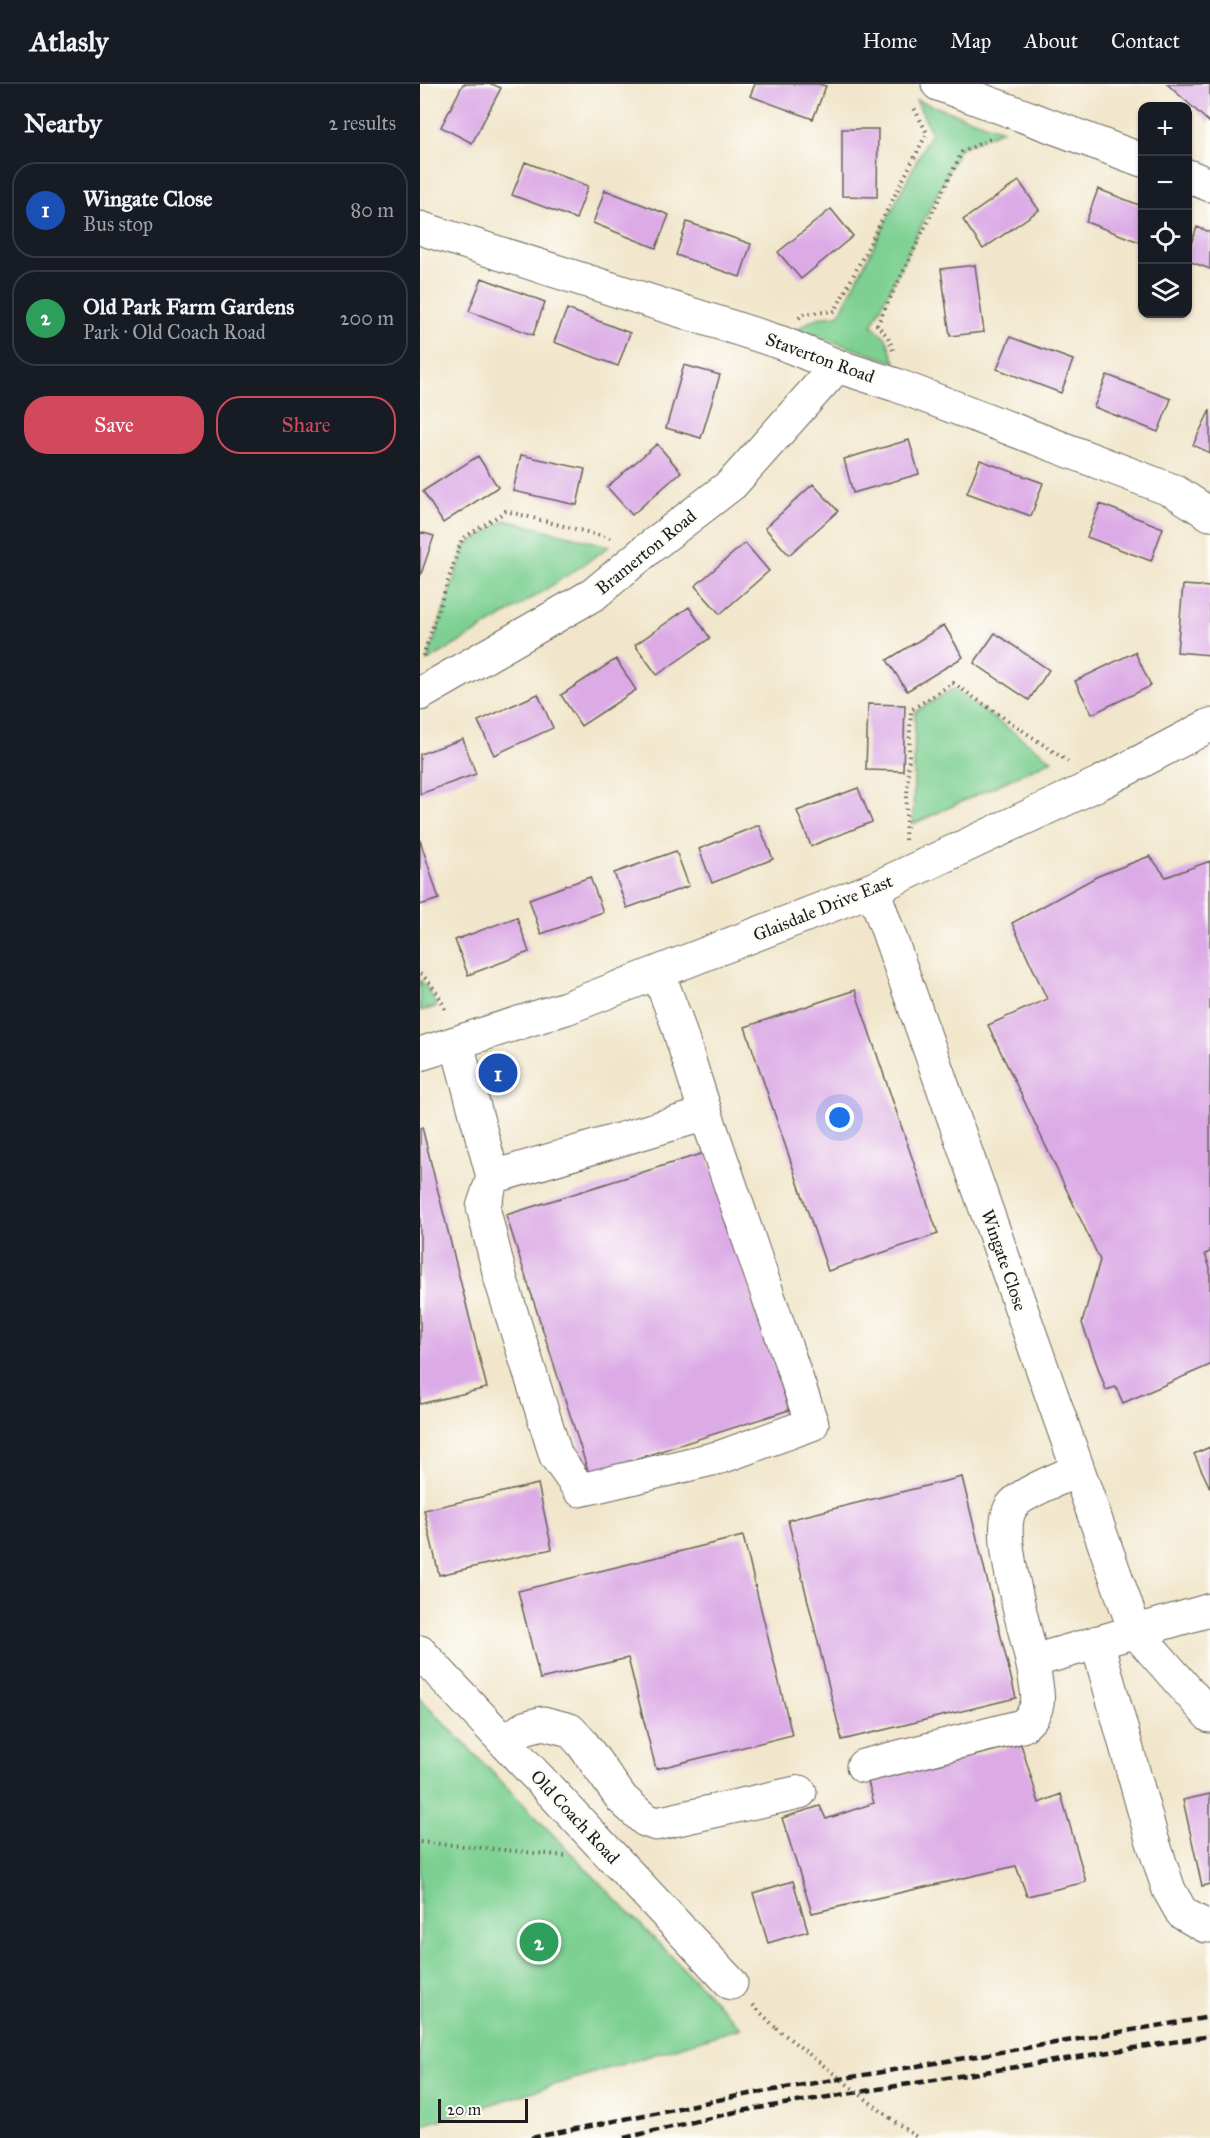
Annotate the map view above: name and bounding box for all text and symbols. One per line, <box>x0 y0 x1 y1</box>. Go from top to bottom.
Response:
text: Atlasly <box>30 24 108 59</box>
text: Home <box>862 28 917 54</box>
text: Map <box>950 28 991 54</box>
text: About <box>1024 28 1078 54</box>
text: Contact <box>1111 28 1180 54</box>
map controls <box>1138 102 1192 318</box>
button: + <box>1138 102 1192 156</box>
text: Nearby <box>24 107 102 139</box>
text: 2 results <box>328 111 396 135</box>
button: − <box>1138 156 1192 210</box>
text: Wingate Close <box>83 185 212 212</box>
text: 1 <box>42 198 49 222</box>
text: 80 m <box>351 198 394 222</box>
button: locate <box>1138 210 1192 264</box>
text: Bus stop <box>83 212 153 236</box>
button: layers <box>1138 264 1192 318</box>
text: Old Park Farm Gardens <box>83 293 294 320</box>
text: 2 <box>41 306 50 330</box>
text: 200 m <box>340 306 394 330</box>
text: Park · Old Coach Road <box>83 320 266 344</box>
street label: Staverton Road <box>762 328 878 388</box>
button: Save <box>24 396 204 454</box>
button: Share <box>216 396 396 454</box>
street label: Bramerton Road <box>591 505 701 599</box>
street label: Glaisdale Drive East <box>750 870 897 946</box>
pin: 1 <box>478 1050 518 1096</box>
your location <box>825 1103 854 1132</box>
street label: Wingate Close <box>975 1206 1032 1314</box>
street label: Old Coach Road <box>526 1765 624 1869</box>
pin: 2 <box>520 1920 558 1964</box>
scale bar <box>438 2096 528 2124</box>
text: 20 m <box>447 2100 481 2119</box>

